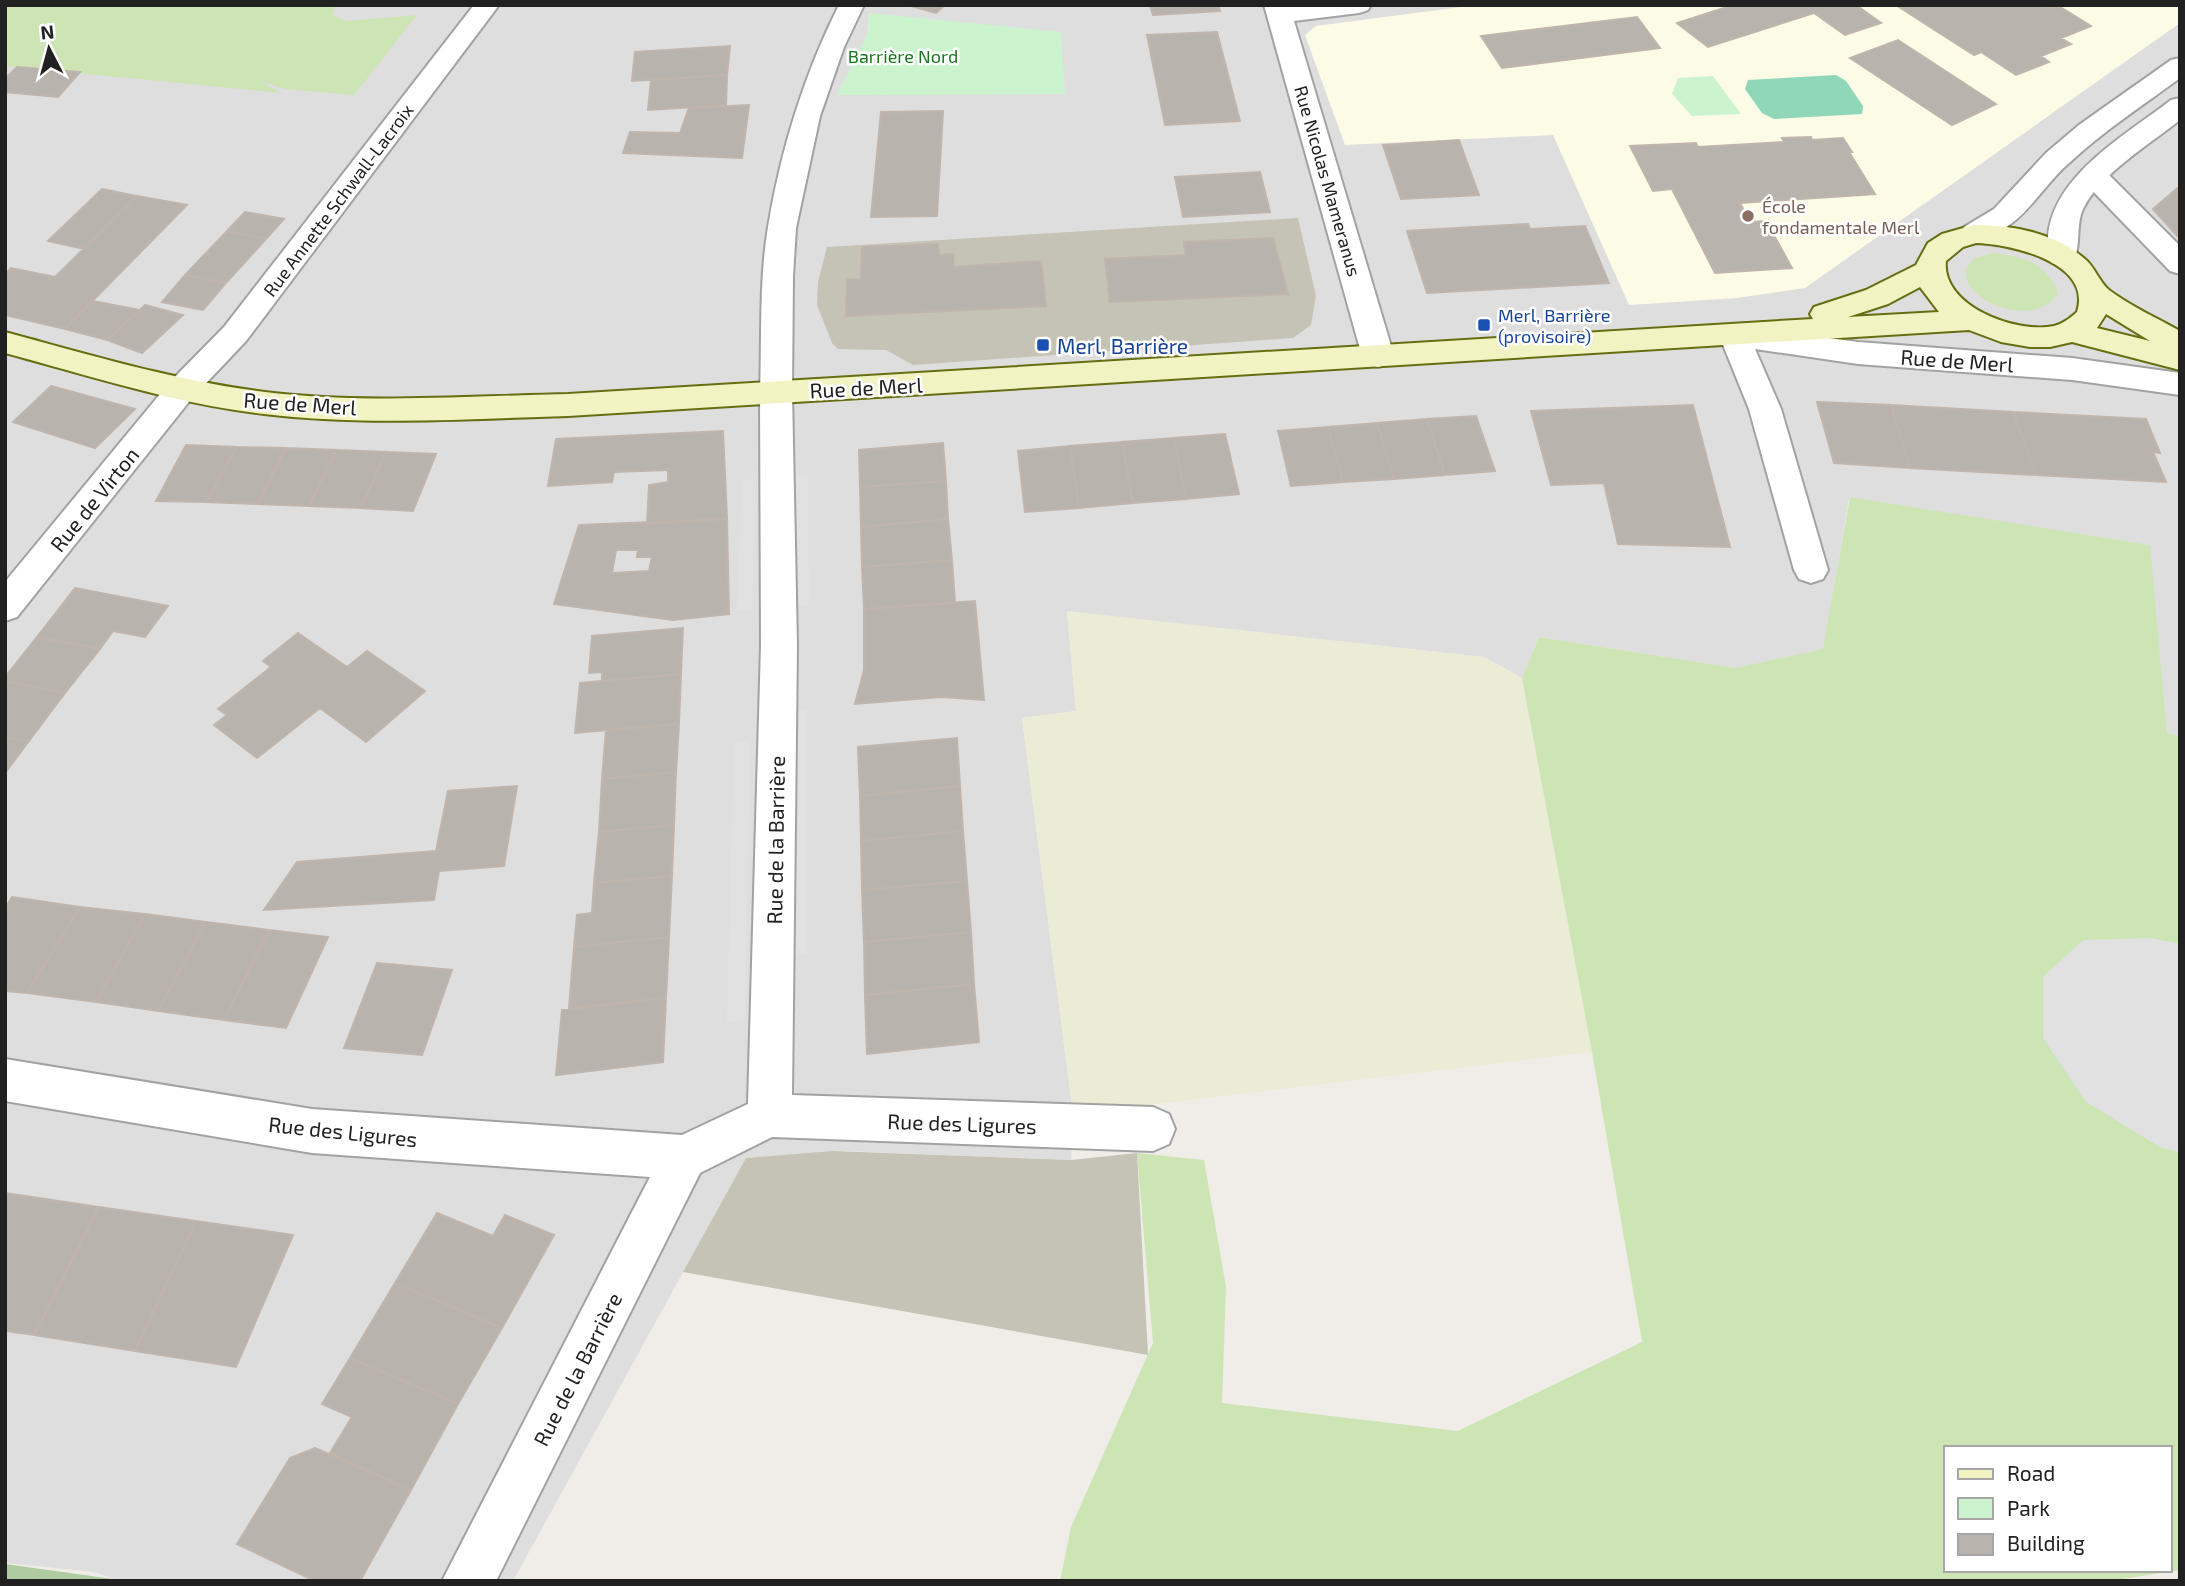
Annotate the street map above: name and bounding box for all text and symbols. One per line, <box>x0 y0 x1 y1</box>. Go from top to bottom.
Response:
north arrow <box>14 14 84 84</box>
text: N <box>39 19 55 44</box>
park label: Barrière Nord <box>848 45 958 67</box>
street label: Rue Nicolas Mameranus <box>1290 83 1366 279</box>
street label: Rue Annette Schwall-Lacroix <box>258 99 418 301</box>
place label: École fondamentale Merl <box>1762 195 1920 238</box>
marker: École fondamentale Merl <box>1740 208 1756 224</box>
place label: Merl, Barrière (provisoire) <box>1498 304 1610 347</box>
marker: Merl, Barrière (provisoire) <box>1476 317 1492 333</box>
place label: Merl, Barrière <box>1057 333 1188 358</box>
marker: Merl, Barrière <box>1035 337 1051 353</box>
street label: Rue de Merl <box>1900 344 2015 376</box>
street label: Rue de Merl <box>809 372 924 402</box>
street label: Rue de Merl <box>243 387 358 419</box>
street label: Rue de Virton <box>44 442 144 556</box>
street label: Rue de la Barrière <box>761 755 789 925</box>
street label: Rue des Ligures <box>887 1108 1037 1138</box>
street label: Rue des Ligures <box>267 1111 419 1151</box>
street label: Rue de la Barrière <box>528 1288 626 1450</box>
legend <box>1944 1446 2171 1572</box>
text: Road <box>2007 1460 2055 1485</box>
text: Park <box>2007 1495 2050 1520</box>
text: Building <box>2007 1530 2085 1555</box>

